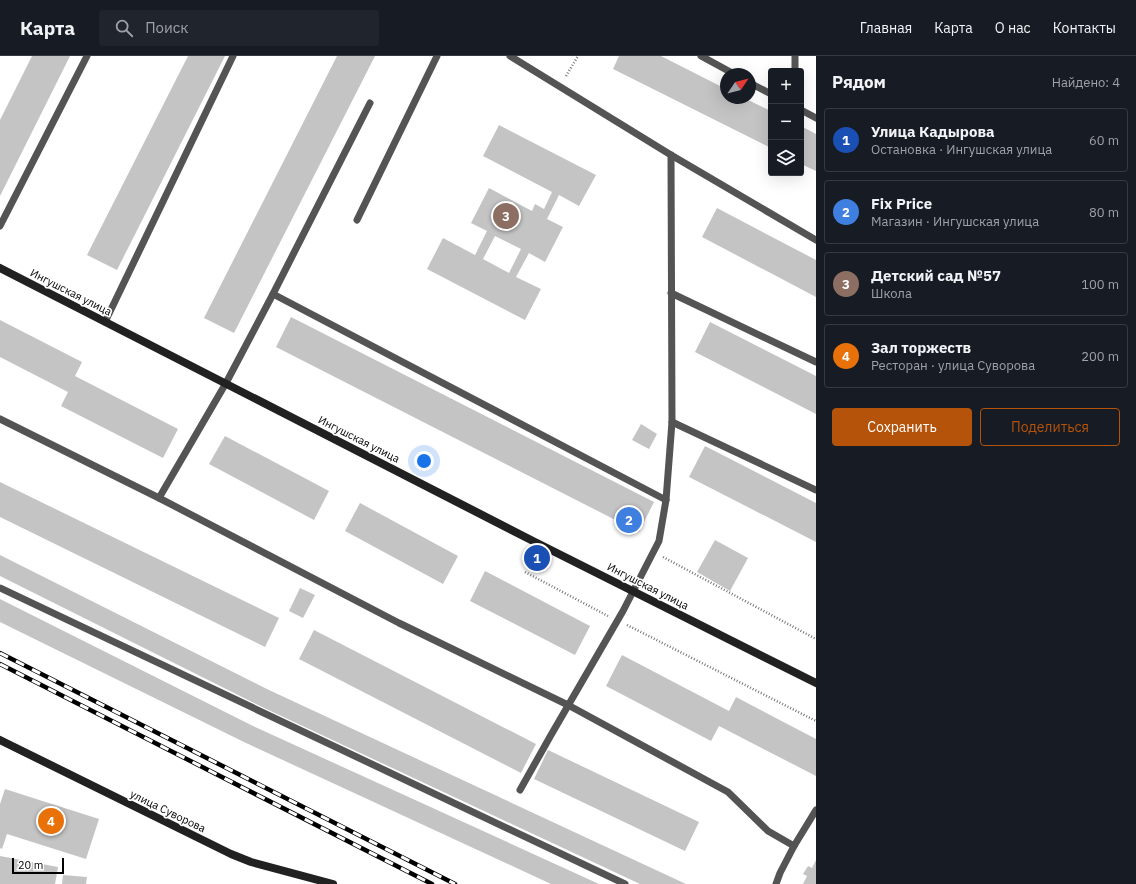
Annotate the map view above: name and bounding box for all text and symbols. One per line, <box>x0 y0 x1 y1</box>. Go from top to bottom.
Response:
search box <box>99 10 379 46</box>
text: Карта <box>20 16 75 40</box>
icon: search <box>113 17 135 39</box>
text: Поиск <box>145 18 189 37</box>
text: Главная <box>860 19 912 37</box>
text: Карта <box>934 19 973 37</box>
text: О нас <box>995 19 1031 37</box>
text: Контакты <box>1053 19 1116 37</box>
north arrow <box>720 68 756 104</box>
map controls <box>768 68 804 176</box>
button: + <box>768 68 804 104</box>
text: Рядом <box>832 71 886 93</box>
text: Найдено: 4 <box>1052 74 1120 91</box>
button: − <box>768 104 804 140</box>
text: Улица Кадырова <box>871 122 995 141</box>
text: 1 <box>842 132 850 149</box>
text: 60 m <box>1089 132 1119 149</box>
button: layers <box>768 140 804 176</box>
text: Остановка · Ингушская улица <box>871 141 1052 158</box>
text: Fix Price <box>871 194 932 213</box>
pin: 3 <box>493 201 519 231</box>
text: 2 <box>842 204 850 221</box>
text: 80 m <box>1089 204 1119 221</box>
text: Магазин · Ингушская улица <box>871 213 1039 230</box>
street label: Ингушская улица <box>28 265 114 319</box>
text: Детский сад №57 <box>871 266 1001 285</box>
text: 3 <box>842 276 850 293</box>
text: 100 m <box>1081 276 1119 293</box>
text: Школа <box>871 285 912 302</box>
text: Зал торжеств <box>871 338 971 357</box>
text: 4 <box>842 348 850 365</box>
text: 200 m <box>1081 348 1119 365</box>
text: Ресторан · улица Суворова <box>871 357 1035 374</box>
button: Сохранить <box>832 408 972 446</box>
button: Поделиться <box>980 408 1120 446</box>
street label: Ингушская улица <box>316 412 402 466</box>
your location <box>414 451 434 471</box>
pin: 2 <box>616 505 642 535</box>
pin: 1 <box>524 543 550 573</box>
street label: Ингушская улица <box>605 559 691 613</box>
street label: улица Суворова <box>128 787 208 835</box>
pin: 4 <box>38 806 64 836</box>
scale bar <box>12 856 64 875</box>
text: 20 m <box>18 858 43 872</box>

